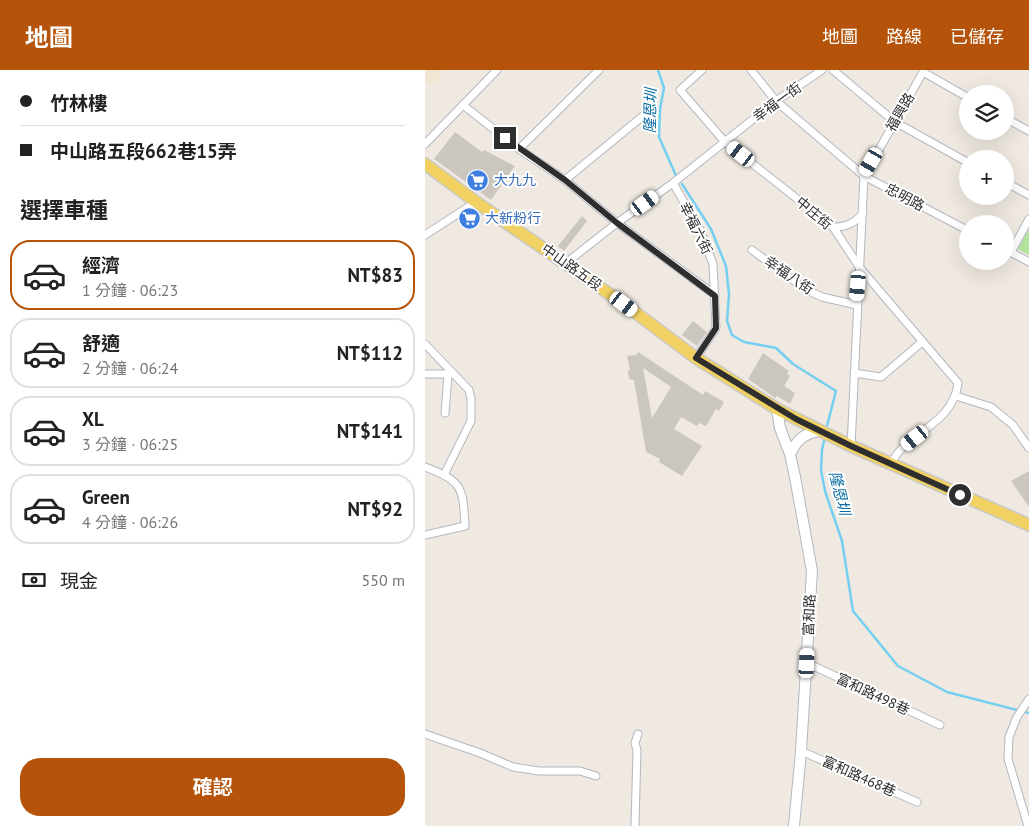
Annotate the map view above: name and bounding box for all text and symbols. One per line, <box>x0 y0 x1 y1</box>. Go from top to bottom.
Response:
text: 地圖 <box>25 22 73 53</box>
text: 地圖 <box>822 25 858 48</box>
text: 路線 <box>886 25 922 48</box>
text: 已儲存 <box>950 25 1004 48</box>
street label: 幸福一街 <box>749 78 805 126</box>
map controls <box>959 85 1014 270</box>
button: layers <box>959 85 1014 140</box>
water label: 隆恩圳 <box>640 86 660 134</box>
street label: 福興路 <box>882 89 918 135</box>
text: 竹林樓 <box>50 91 107 115</box>
route end <box>494 127 516 149</box>
text: 中山路五段662巷15弄 <box>50 139 237 163</box>
car <box>724 139 757 169</box>
car <box>857 145 884 179</box>
button: + <box>959 150 1014 205</box>
supermarket icon: 大九九 <box>466 168 490 192</box>
place label: 大九九 <box>494 171 536 189</box>
street label: 忠明路 <box>882 179 928 215</box>
car <box>628 188 661 218</box>
street label: 中庄街 <box>792 193 836 233</box>
text: 選擇車種 <box>20 196 108 224</box>
street label: 幸福六街 <box>676 199 716 257</box>
supermarket icon: 大新粉行 <box>457 206 481 230</box>
place label: 大新粉行 <box>485 209 541 227</box>
button: − <box>959 215 1014 270</box>
street label: 中山路五段 <box>538 240 606 294</box>
street label: 幸福八街 <box>761 252 817 298</box>
icon: car <box>22 253 67 298</box>
text: 經濟 <box>82 253 120 277</box>
text: NT$83 <box>347 263 403 287</box>
car <box>849 270 866 302</box>
text: 1 分鐘 · 06:23 <box>82 280 178 300</box>
car <box>607 289 640 319</box>
icon: car <box>22 331 67 376</box>
text: 舒適 <box>82 331 120 355</box>
text: NT$112 <box>337 341 403 365</box>
text: 2 分鐘 · 06:24 <box>82 358 178 378</box>
text: XL <box>82 407 104 431</box>
icon: car <box>22 409 67 454</box>
text: NT$141 <box>337 419 403 443</box>
car <box>898 423 931 453</box>
text: 3 分鐘 · 06:25 <box>82 434 178 454</box>
water label: 隆恩圳 <box>825 469 855 519</box>
route start <box>949 484 971 506</box>
text: Green <box>82 485 130 509</box>
icon: car <box>22 487 67 532</box>
text: NT$92 <box>347 497 403 521</box>
text: 4 分鐘 · 06:26 <box>82 512 178 532</box>
icon: cash <box>20 566 48 594</box>
text: 現金 <box>60 569 98 593</box>
text: 550 m <box>362 570 405 590</box>
street label: 富和路 <box>799 594 819 636</box>
car <box>798 648 815 678</box>
street label: 富和路498巷 <box>833 669 913 719</box>
street label: 富和路468巷 <box>819 752 899 800</box>
button: 確認 <box>20 758 405 816</box>

